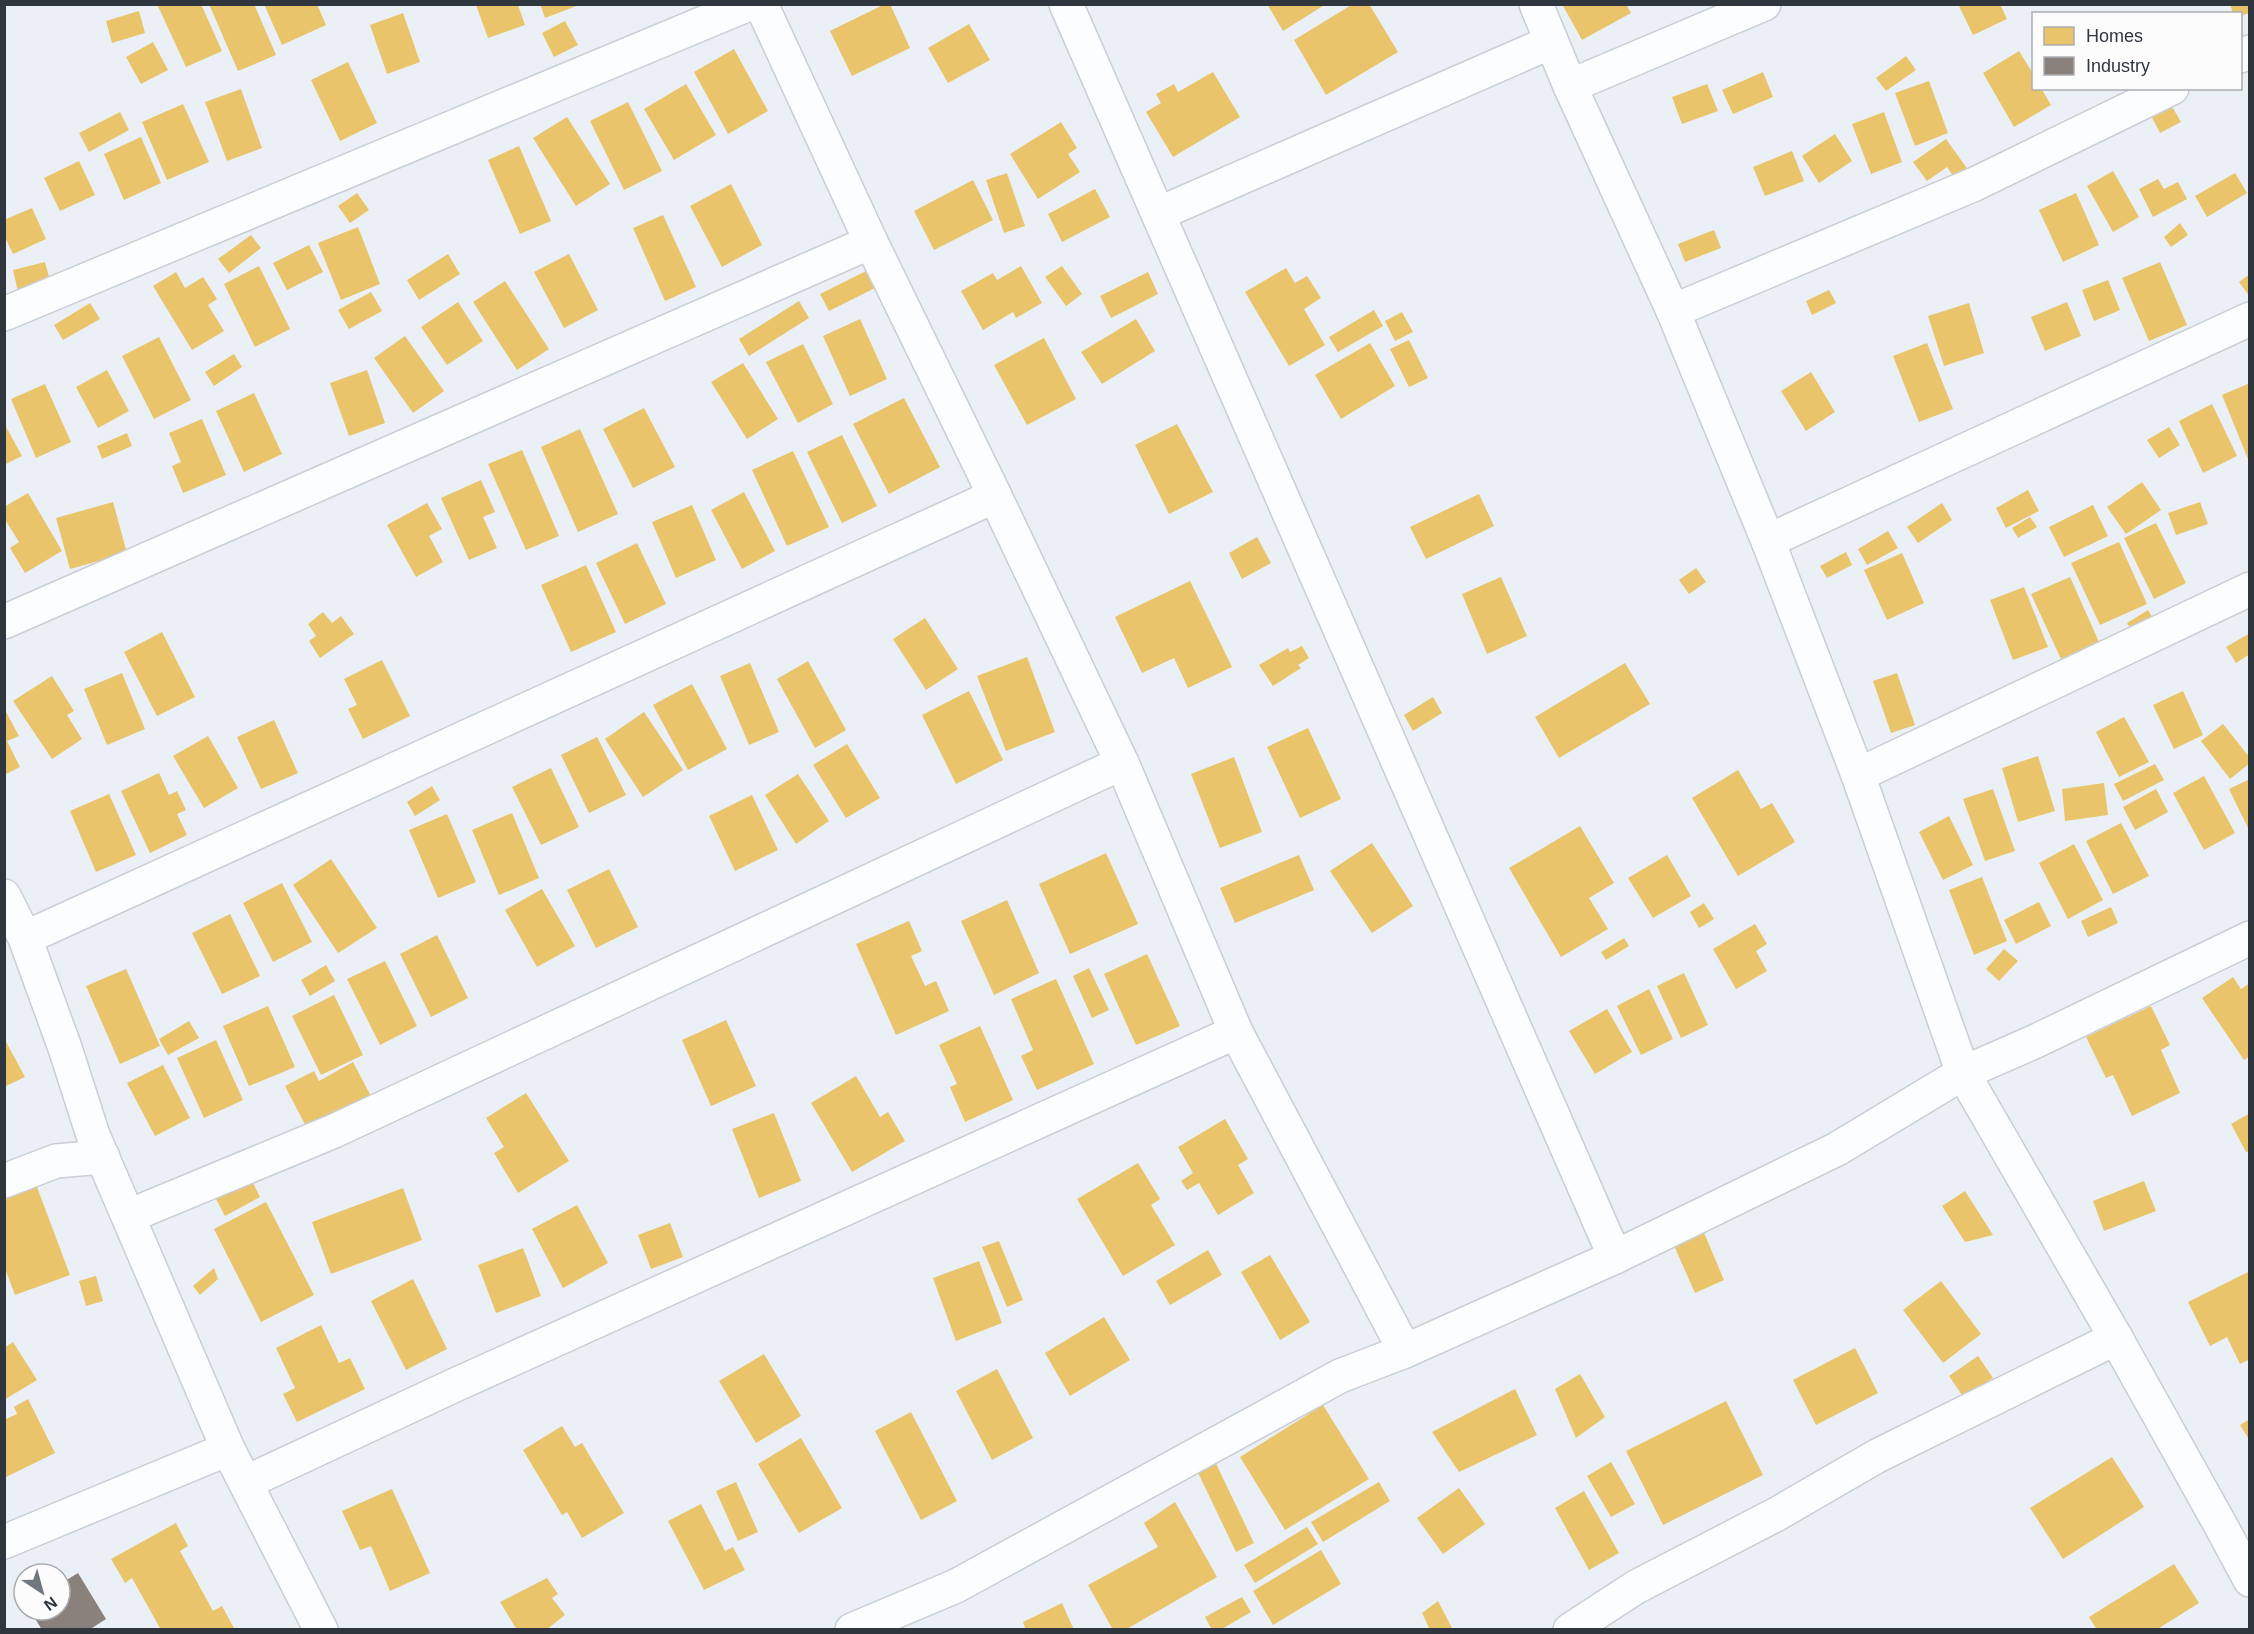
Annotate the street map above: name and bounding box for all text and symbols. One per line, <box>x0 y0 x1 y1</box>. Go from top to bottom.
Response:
legend <box>2032 12 2242 90</box>
text: Homes <box>2086 26 2143 46</box>
text: Industry <box>2086 56 2150 76</box>
north arrow <box>12 1562 72 1622</box>
text: N <box>41 1593 60 1614</box>

